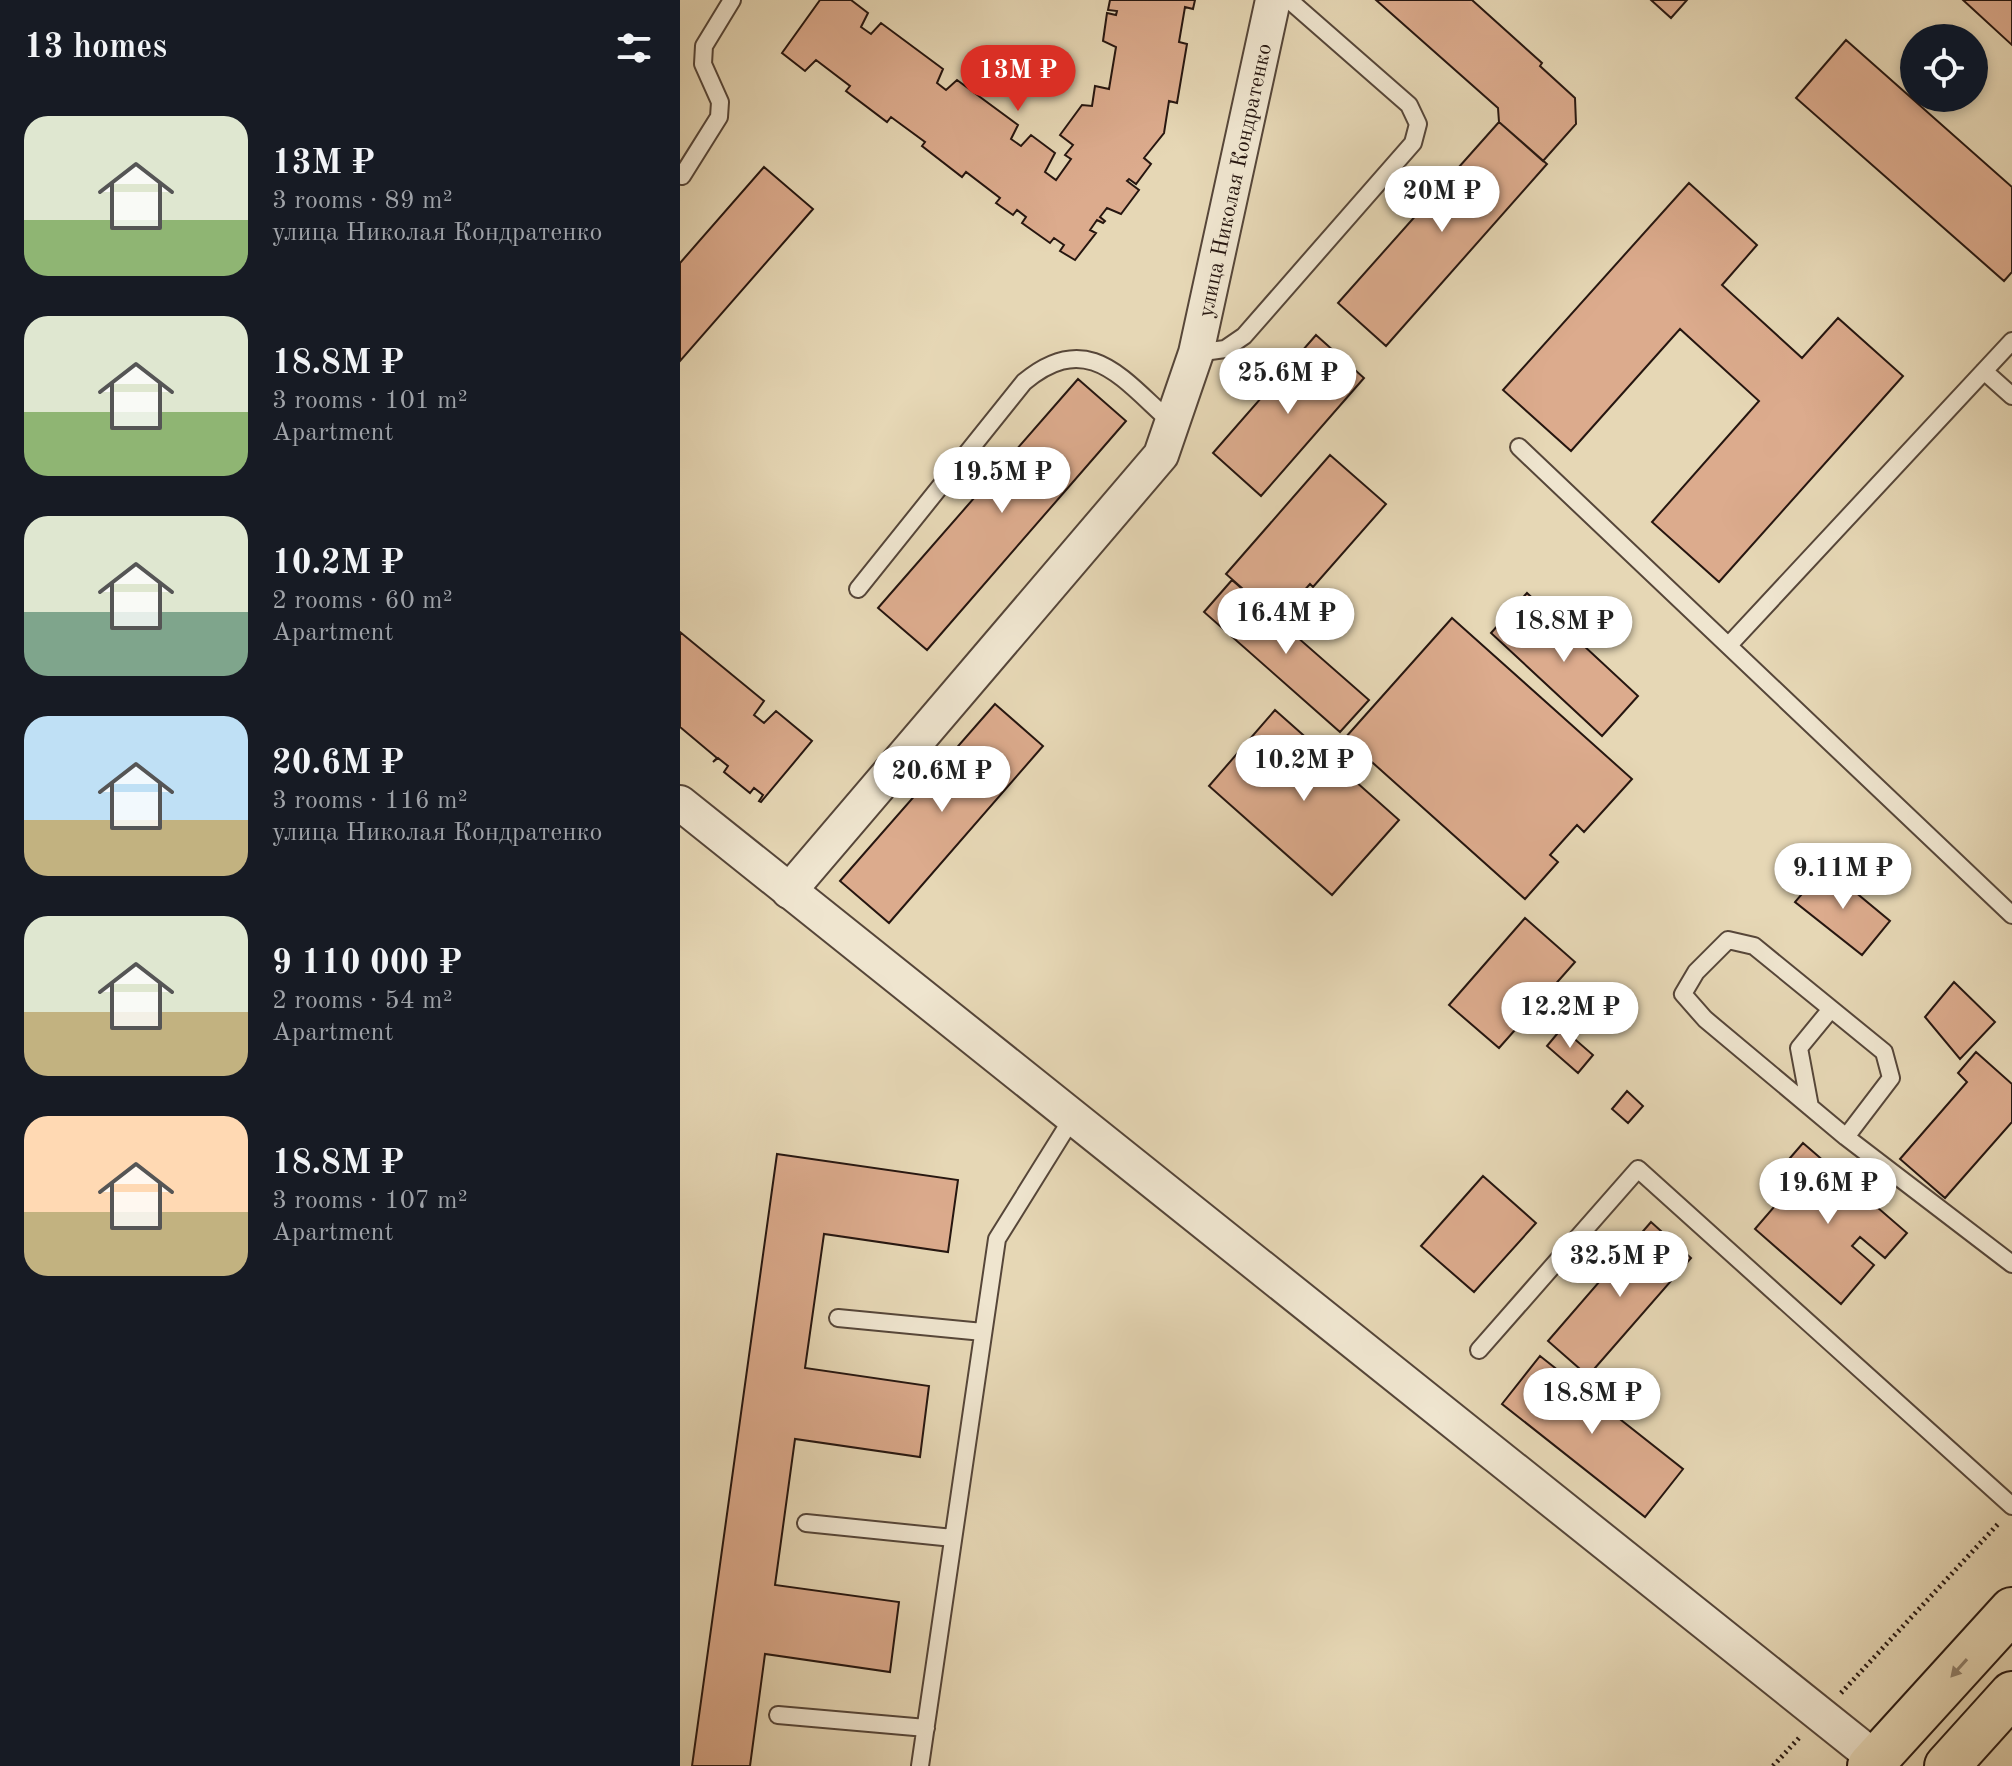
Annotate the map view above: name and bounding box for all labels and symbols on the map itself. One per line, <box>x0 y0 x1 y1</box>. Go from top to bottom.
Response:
street label: улица Николая Кондратенко <box>1195 41 1276 320</box>
pin: 13M ₽ <box>962 45 1074 113</box>
pin: 20M ₽ <box>1386 166 1498 234</box>
pin: 25.6M ₽ <box>1214 348 1362 416</box>
pin: 19.5M ₽ <box>928 447 1076 515</box>
pin: 16.4M ₽ <box>1212 588 1360 656</box>
pin: 18.8M ₽ <box>1490 596 1638 664</box>
pin: 10.2M ₽ <box>1230 735 1378 803</box>
pin: 20.6M ₽ <box>868 746 1016 814</box>
pin: 9.11M ₽ <box>1769 843 1917 911</box>
pin: 12.2M ₽ <box>1496 982 1644 1050</box>
pin: 19.6M ₽ <box>1754 1158 1902 1226</box>
pin: 32.5M ₽ <box>1546 1231 1694 1299</box>
pin: 18.8M ₽ <box>1518 1368 1666 1436</box>
one-way arrow <box>1951 1658 1969 1677</box>

